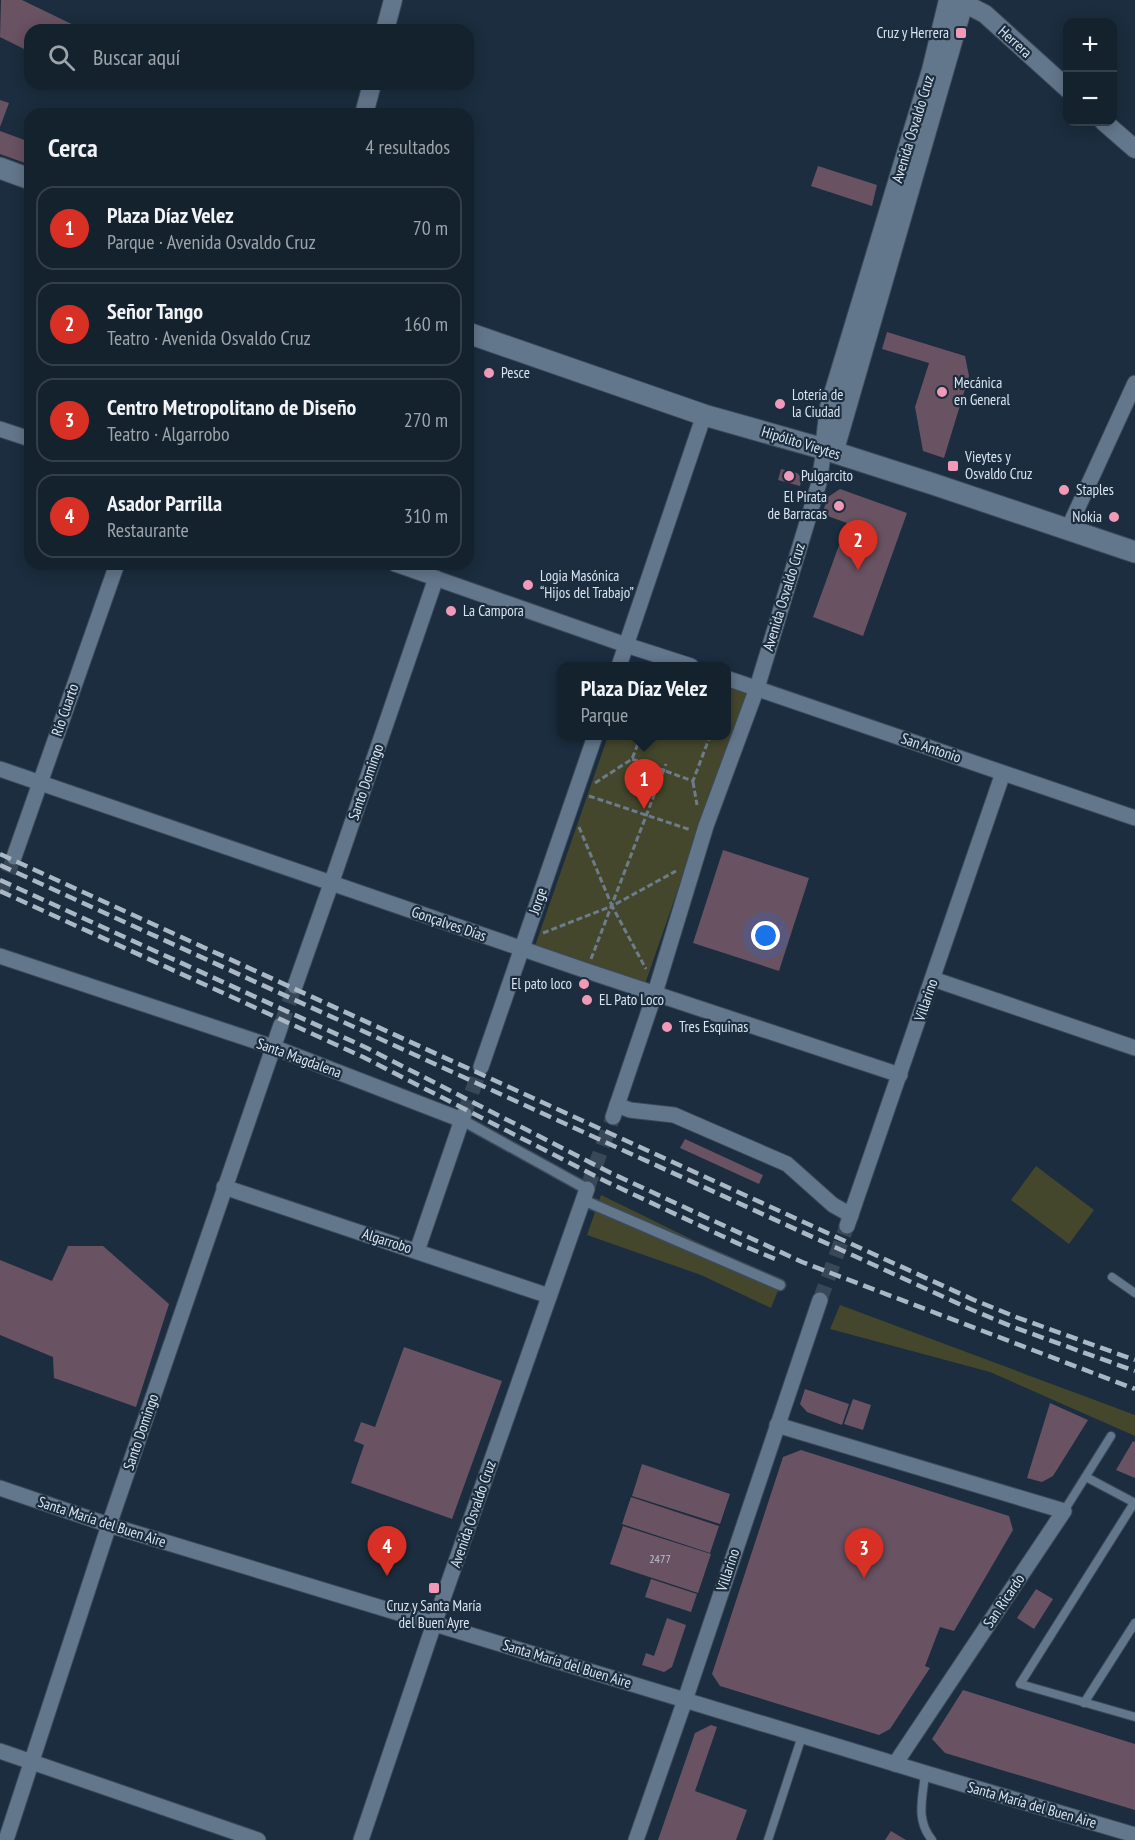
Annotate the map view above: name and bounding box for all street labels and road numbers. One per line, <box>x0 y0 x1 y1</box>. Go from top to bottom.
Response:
street label: Herrera <box>995 22 1036 62</box>
street label: Avenida Osvaldo Cruz <box>887 73 938 185</box>
street label: Hipólito Vieytes <box>759 422 843 464</box>
street label: Avenida Osvaldo Cruz <box>758 541 809 653</box>
street label: Río Cuarto <box>47 681 82 739</box>
street label: San Antonio <box>899 728 964 767</box>
street label: Santo Domingo <box>344 741 387 823</box>
street label: Jorge <box>524 885 551 918</box>
street label: Gonçalves Días <box>409 902 489 945</box>
street label: Villarino <box>909 976 942 1024</box>
street label: Santa Magdalena <box>254 1033 344 1082</box>
street label: Algarrobo <box>360 1224 414 1257</box>
street label: Santo Domingo <box>119 1391 162 1473</box>
street label: Avenida Osvaldo Cruz <box>445 1458 500 1570</box>
street label: Santa María del Buen Aire <box>36 1492 169 1551</box>
street label: Villarino <box>711 1546 743 1594</box>
street label: San Ricardo <box>979 1570 1029 1631</box>
street label: Santa María del Buen Aire <box>501 1635 634 1692</box>
street label: Santa María del Buen Aire <box>965 1777 1099 1832</box>

